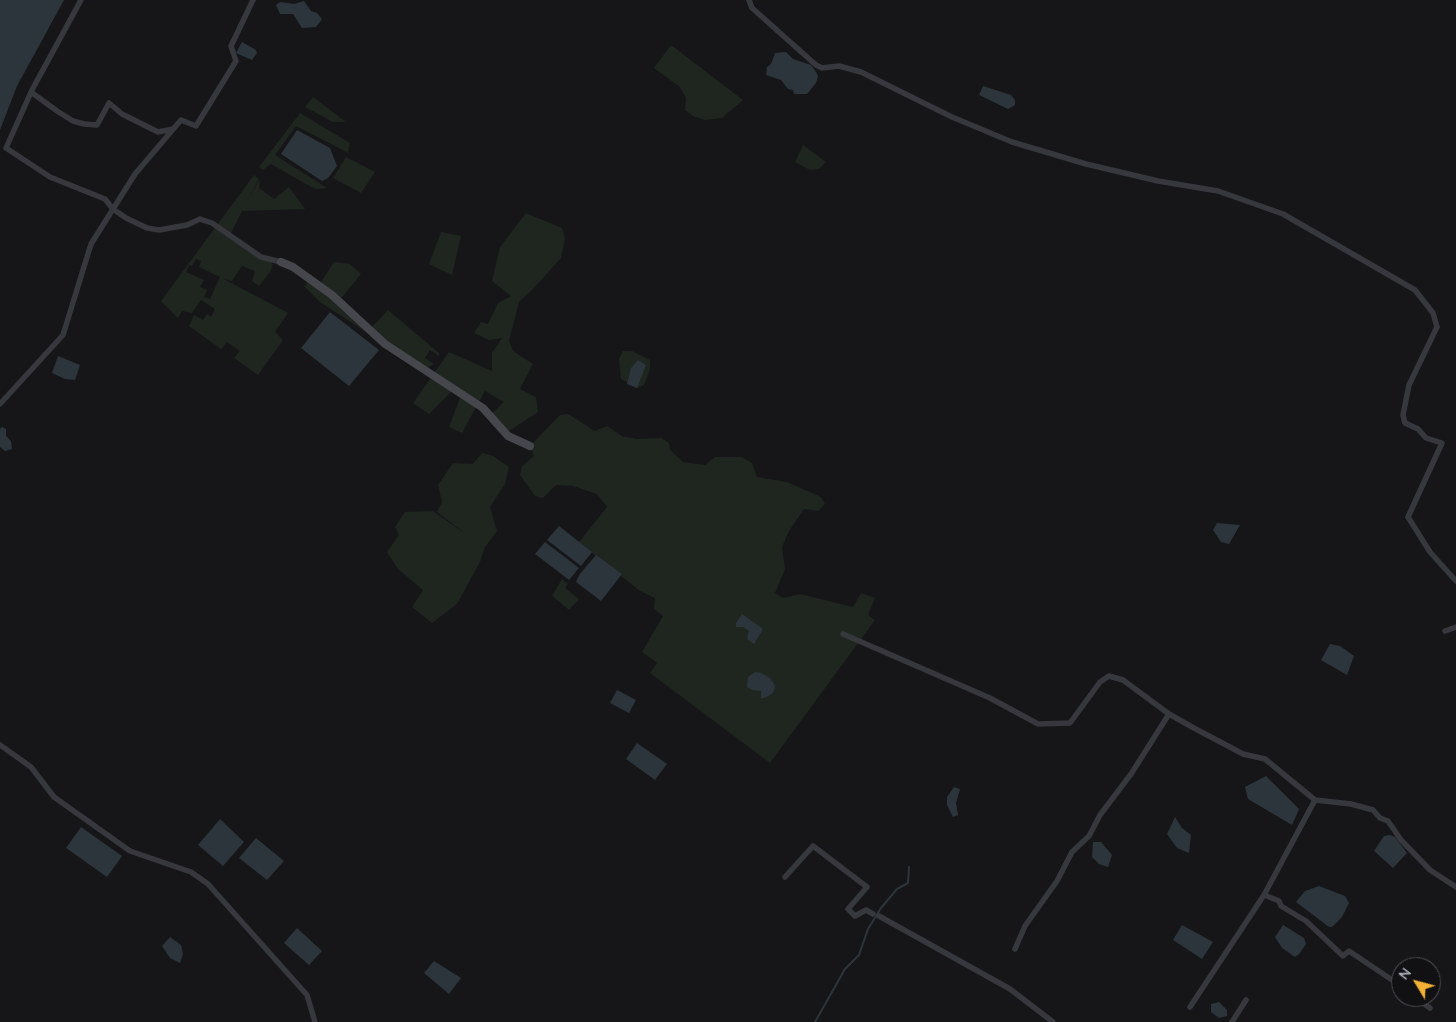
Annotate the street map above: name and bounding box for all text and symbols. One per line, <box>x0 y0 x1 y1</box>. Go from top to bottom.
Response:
north arrow <box>1391 957 1441 1007</box>
text: N <box>1395 964 1415 983</box>

